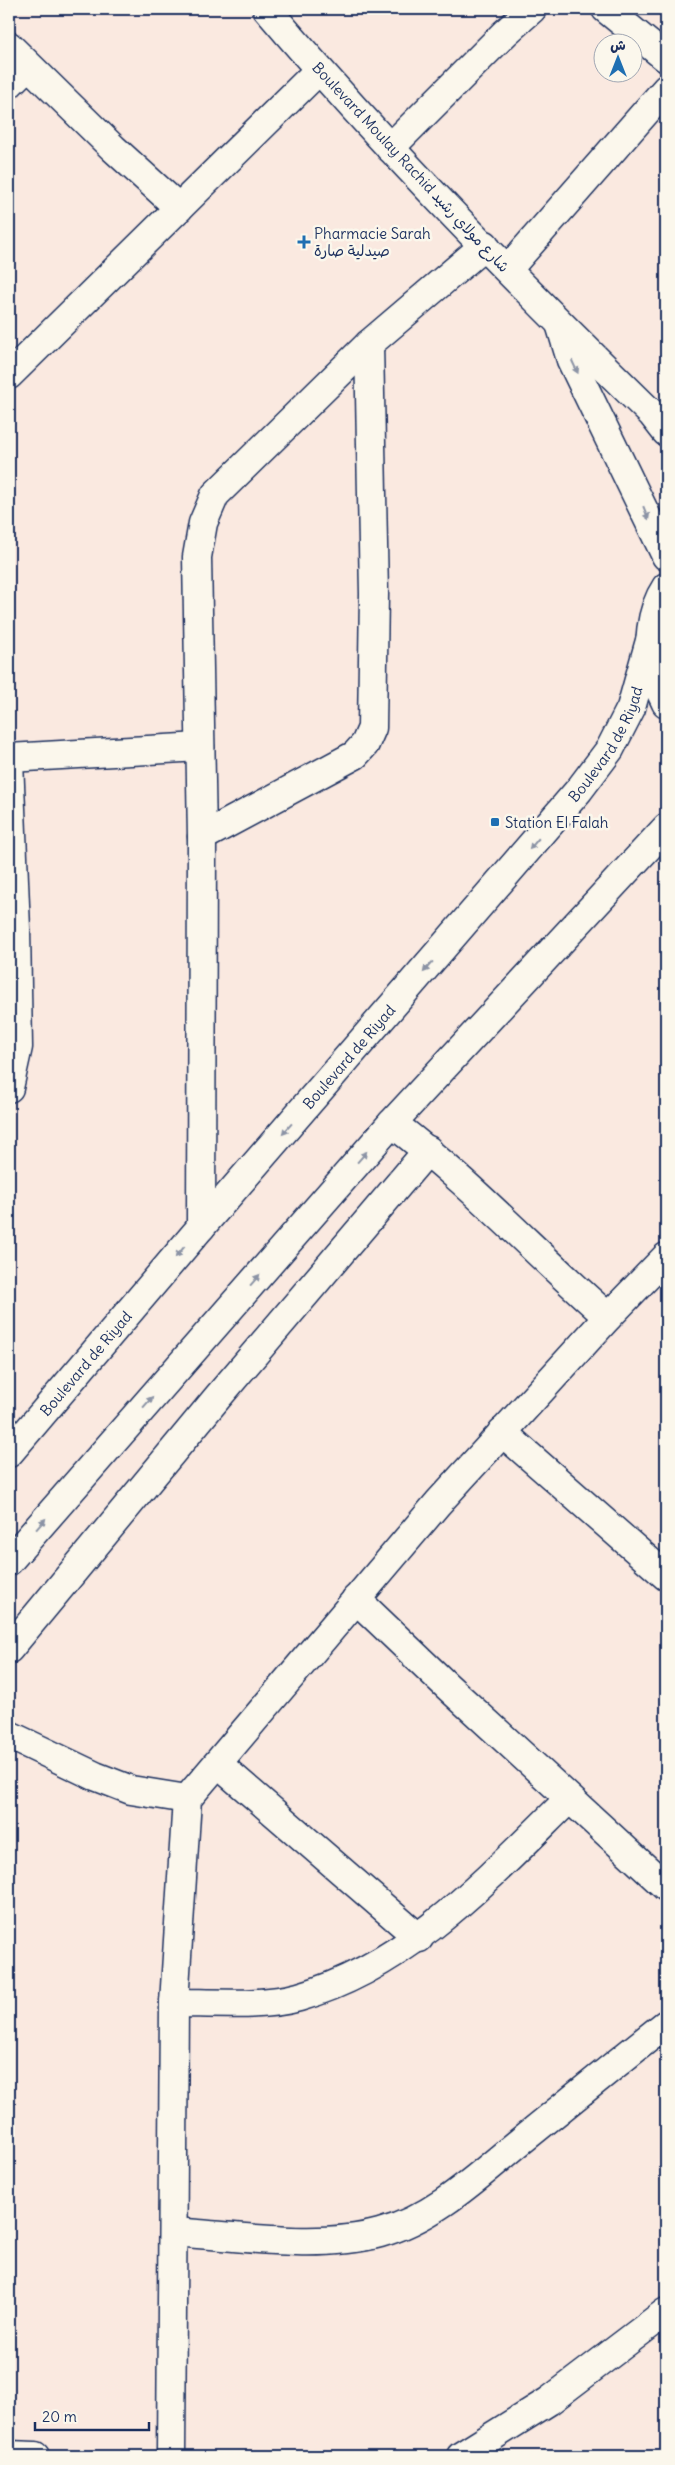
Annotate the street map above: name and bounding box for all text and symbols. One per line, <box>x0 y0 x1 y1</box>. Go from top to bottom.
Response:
north arrow <box>592 32 642 82</box>
text: ش <box>610 36 626 54</box>
street label: Boulevard Moulay Rachid شارع مولاي رشيد <box>307 58 514 277</box>
place label: Pharmacie Sarah صيدلية صارة <box>314 224 431 260</box>
marker: Pharmacie Sarah صيدلية صارة <box>298 236 310 248</box>
one-way arrow <box>571 360 579 374</box>
one-way arrow <box>642 506 650 521</box>
street label: Boulevard de Riyad <box>564 684 646 806</box>
place label: Station El Falah <box>505 813 609 832</box>
marker: Station El Falah <box>489 816 501 828</box>
one-way arrow <box>529 837 540 850</box>
one-way arrow <box>423 961 434 973</box>
street label: Boulevard de Riyad <box>298 1000 399 1113</box>
one-way arrow <box>281 1123 293 1135</box>
one-way arrow <box>356 1152 368 1164</box>
one-way arrow <box>174 1245 186 1257</box>
one-way arrow <box>249 1274 261 1286</box>
street label: Boulevard de Riyad <box>35 1307 135 1419</box>
one-way arrow <box>142 1396 153 1408</box>
one-way arrow <box>35 1519 47 1531</box>
scale bar <box>35 2400 149 2432</box>
text: 20 m <box>42 2407 77 2426</box>

